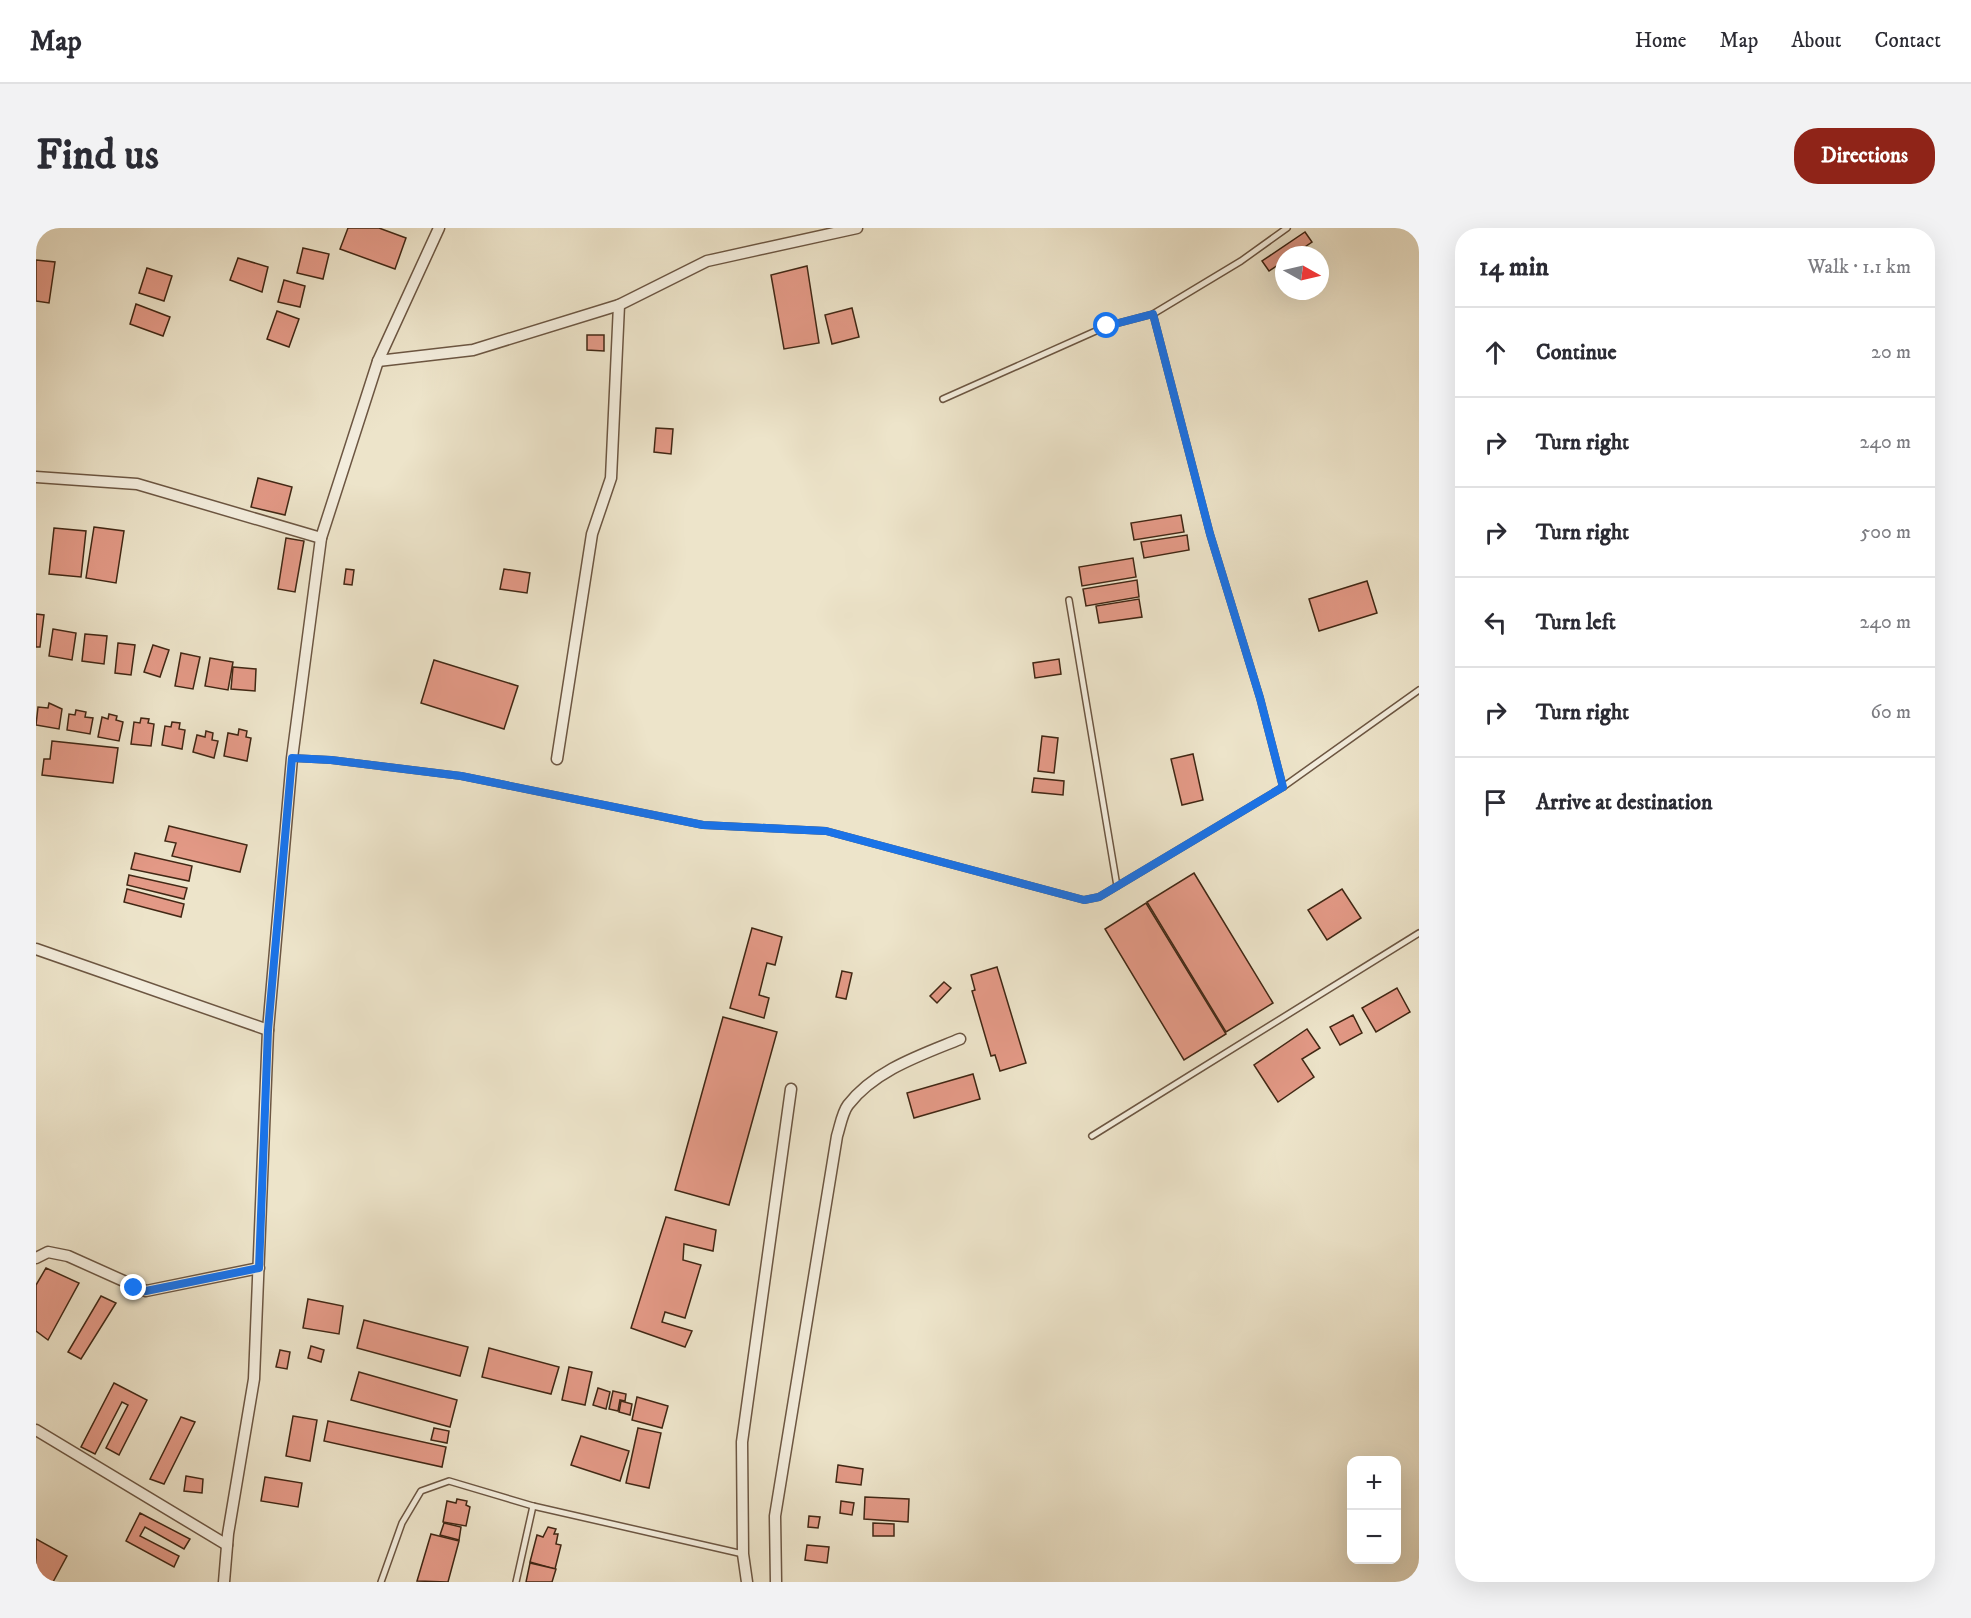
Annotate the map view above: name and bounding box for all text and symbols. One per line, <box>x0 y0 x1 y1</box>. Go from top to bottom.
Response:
text: Map <box>30 24 82 59</box>
text: Home <box>1635 28 1687 54</box>
text: Map <box>1720 28 1758 54</box>
text: About <box>1791 28 1842 54</box>
text: Contact <box>1875 28 1941 54</box>
button: Directions <box>1794 128 1935 184</box>
text: Find us <box>36 130 159 182</box>
north arrow <box>1275 246 1329 300</box>
text: 14 min <box>1479 251 1549 284</box>
text: Walk · 1.1 km <box>1807 255 1911 280</box>
route start <box>1093 312 1119 338</box>
icon: ahead <box>1479 336 1512 369</box>
text: Continue <box>1536 339 1617 366</box>
text: 20 m <box>1871 340 1911 365</box>
icon: right <box>1479 426 1512 459</box>
text: Turn right <box>1536 429 1629 456</box>
text: 240 m <box>1860 430 1911 455</box>
icon: right <box>1479 516 1512 549</box>
text: Turn right <box>1536 519 1629 546</box>
text: 500 m <box>1860 520 1911 545</box>
icon: left <box>1479 606 1512 639</box>
text: Turn left <box>1536 609 1616 636</box>
text: 240 m <box>1860 610 1911 635</box>
icon: right <box>1479 696 1512 729</box>
text: Turn right <box>1536 699 1629 726</box>
text: 60 m <box>1871 700 1911 725</box>
icon: arrive <box>1479 786 1512 819</box>
text: Arrive at destination <box>1536 789 1713 816</box>
route end <box>120 1274 146 1300</box>
map controls <box>1347 1456 1401 1564</box>
button: + <box>1347 1456 1401 1510</box>
button: − <box>1347 1510 1401 1564</box>

